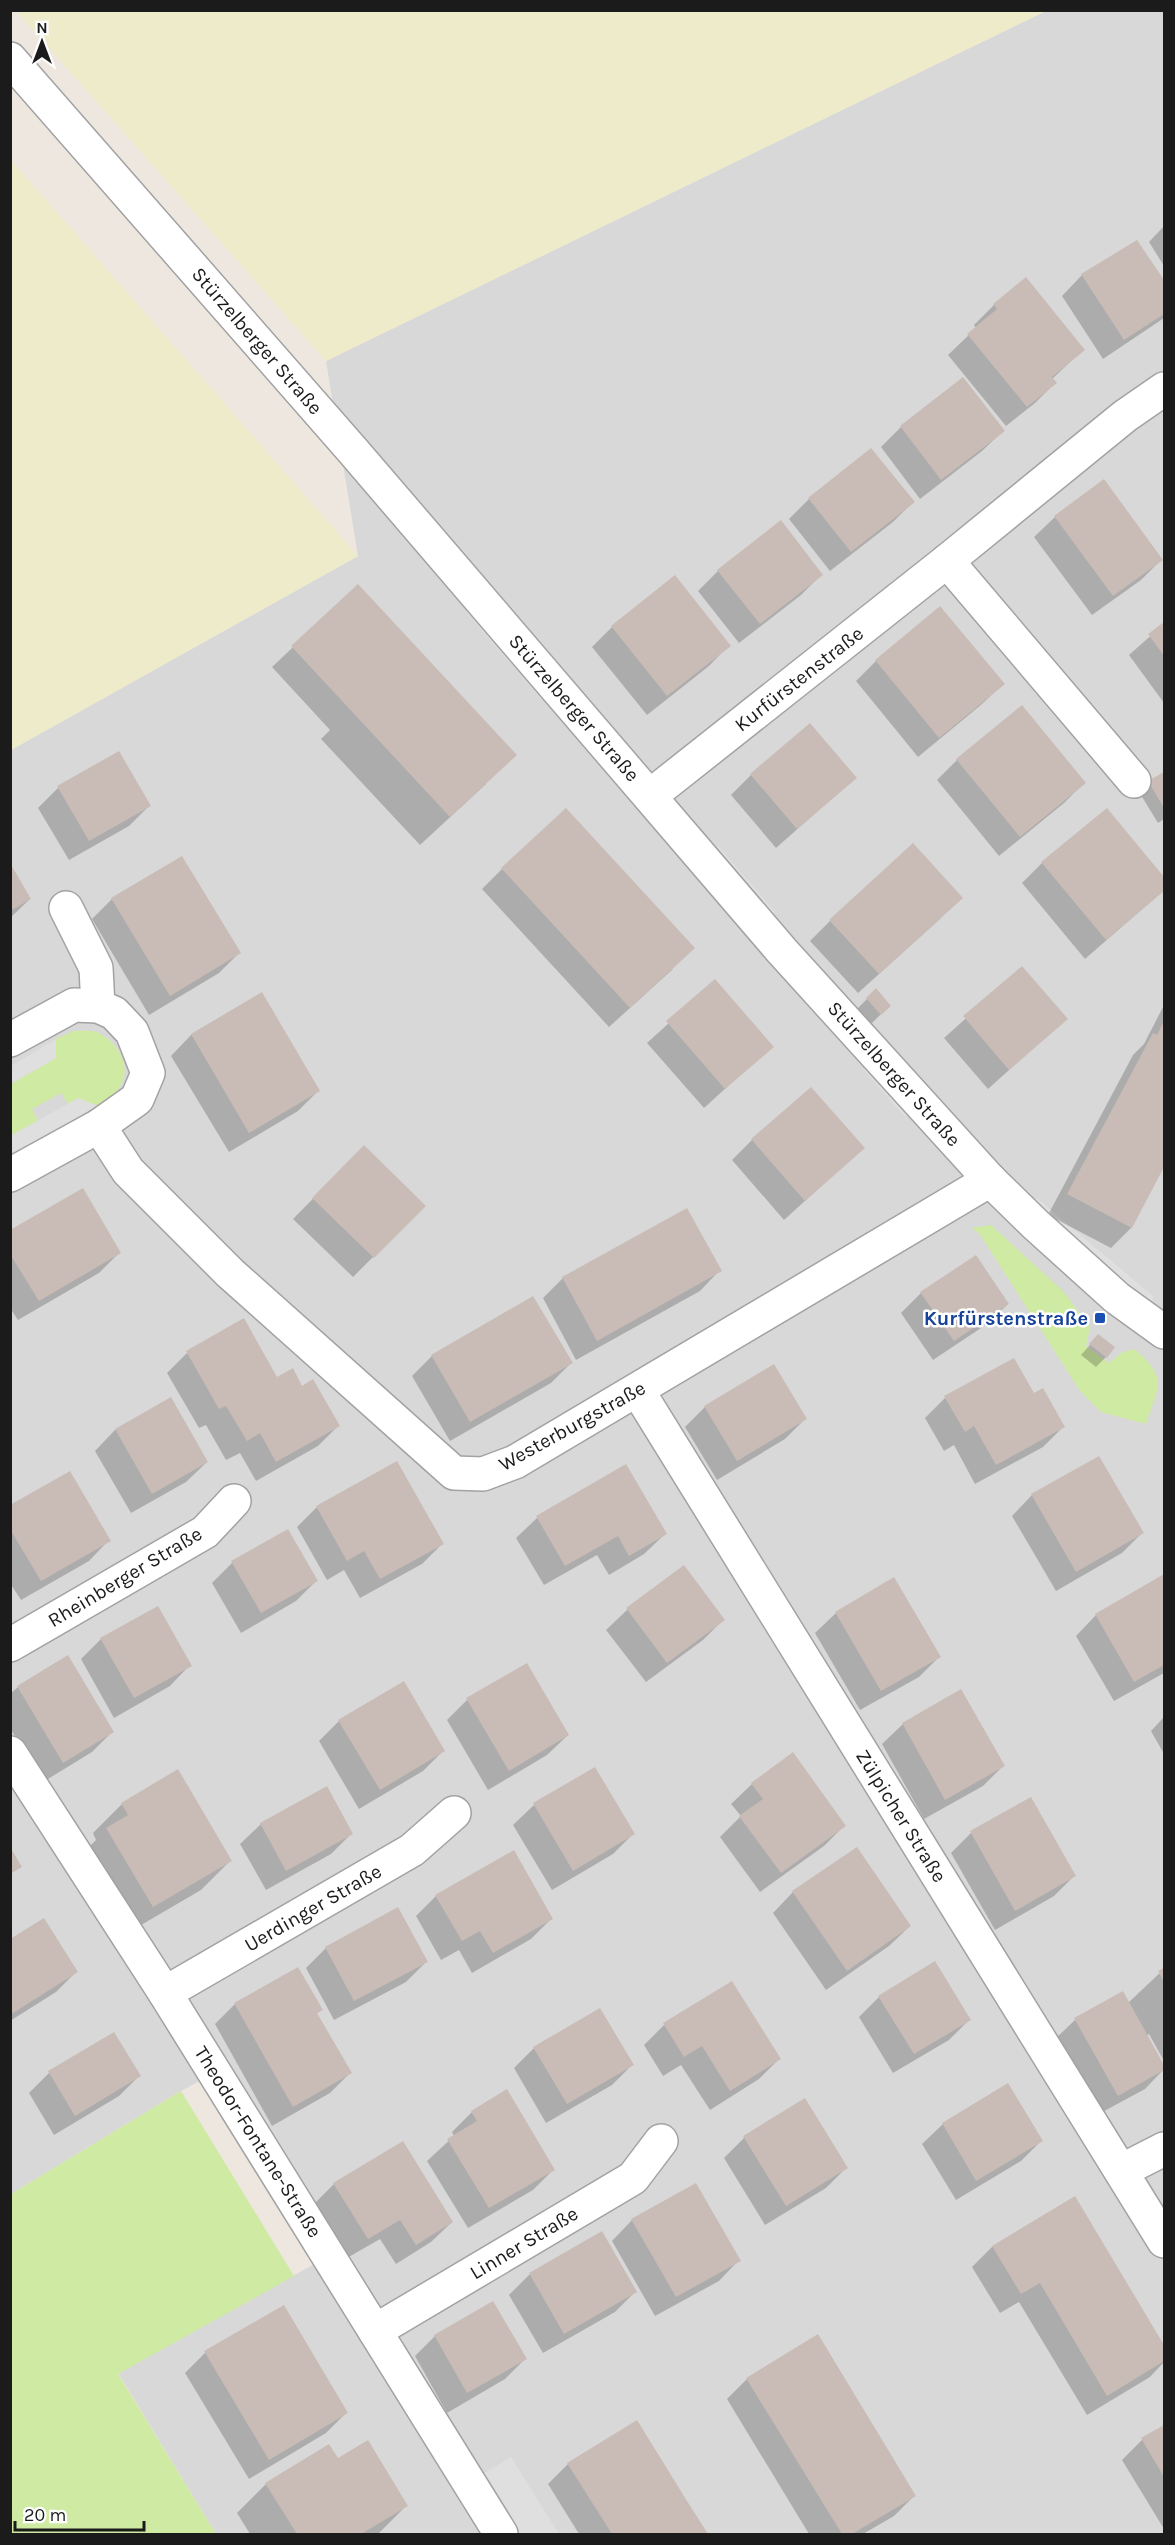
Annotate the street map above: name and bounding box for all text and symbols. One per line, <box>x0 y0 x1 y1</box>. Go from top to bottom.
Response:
north arrow <box>12 12 72 72</box>
text: N <box>36 18 48 37</box>
street label: Stürzelberger Straße <box>187 263 327 419</box>
street label: Kurfürstenstraße <box>730 622 868 736</box>
street label: Stürzelberger Straße <box>504 630 644 786</box>
street label: Stürzelberger Straße <box>823 997 965 1151</box>
place label: Kurfürstenstraße <box>924 1307 1088 1330</box>
marker: Kurfürstenstraße <box>1093 1311 1107 1325</box>
street label: Westerburgstraße <box>495 1376 649 1476</box>
street label: Rheinberger Straße <box>44 1522 206 1632</box>
street label: Zülpicher Straße <box>851 1745 951 1887</box>
street label: Uerdinger Straße <box>240 1859 386 1957</box>
street label: Theodor-Fontane-Straße <box>190 2042 326 2242</box>
street label: Linner Straße <box>466 2202 582 2284</box>
scale bar <box>15 2494 144 2532</box>
text: 20 m <box>24 2504 66 2526</box>

